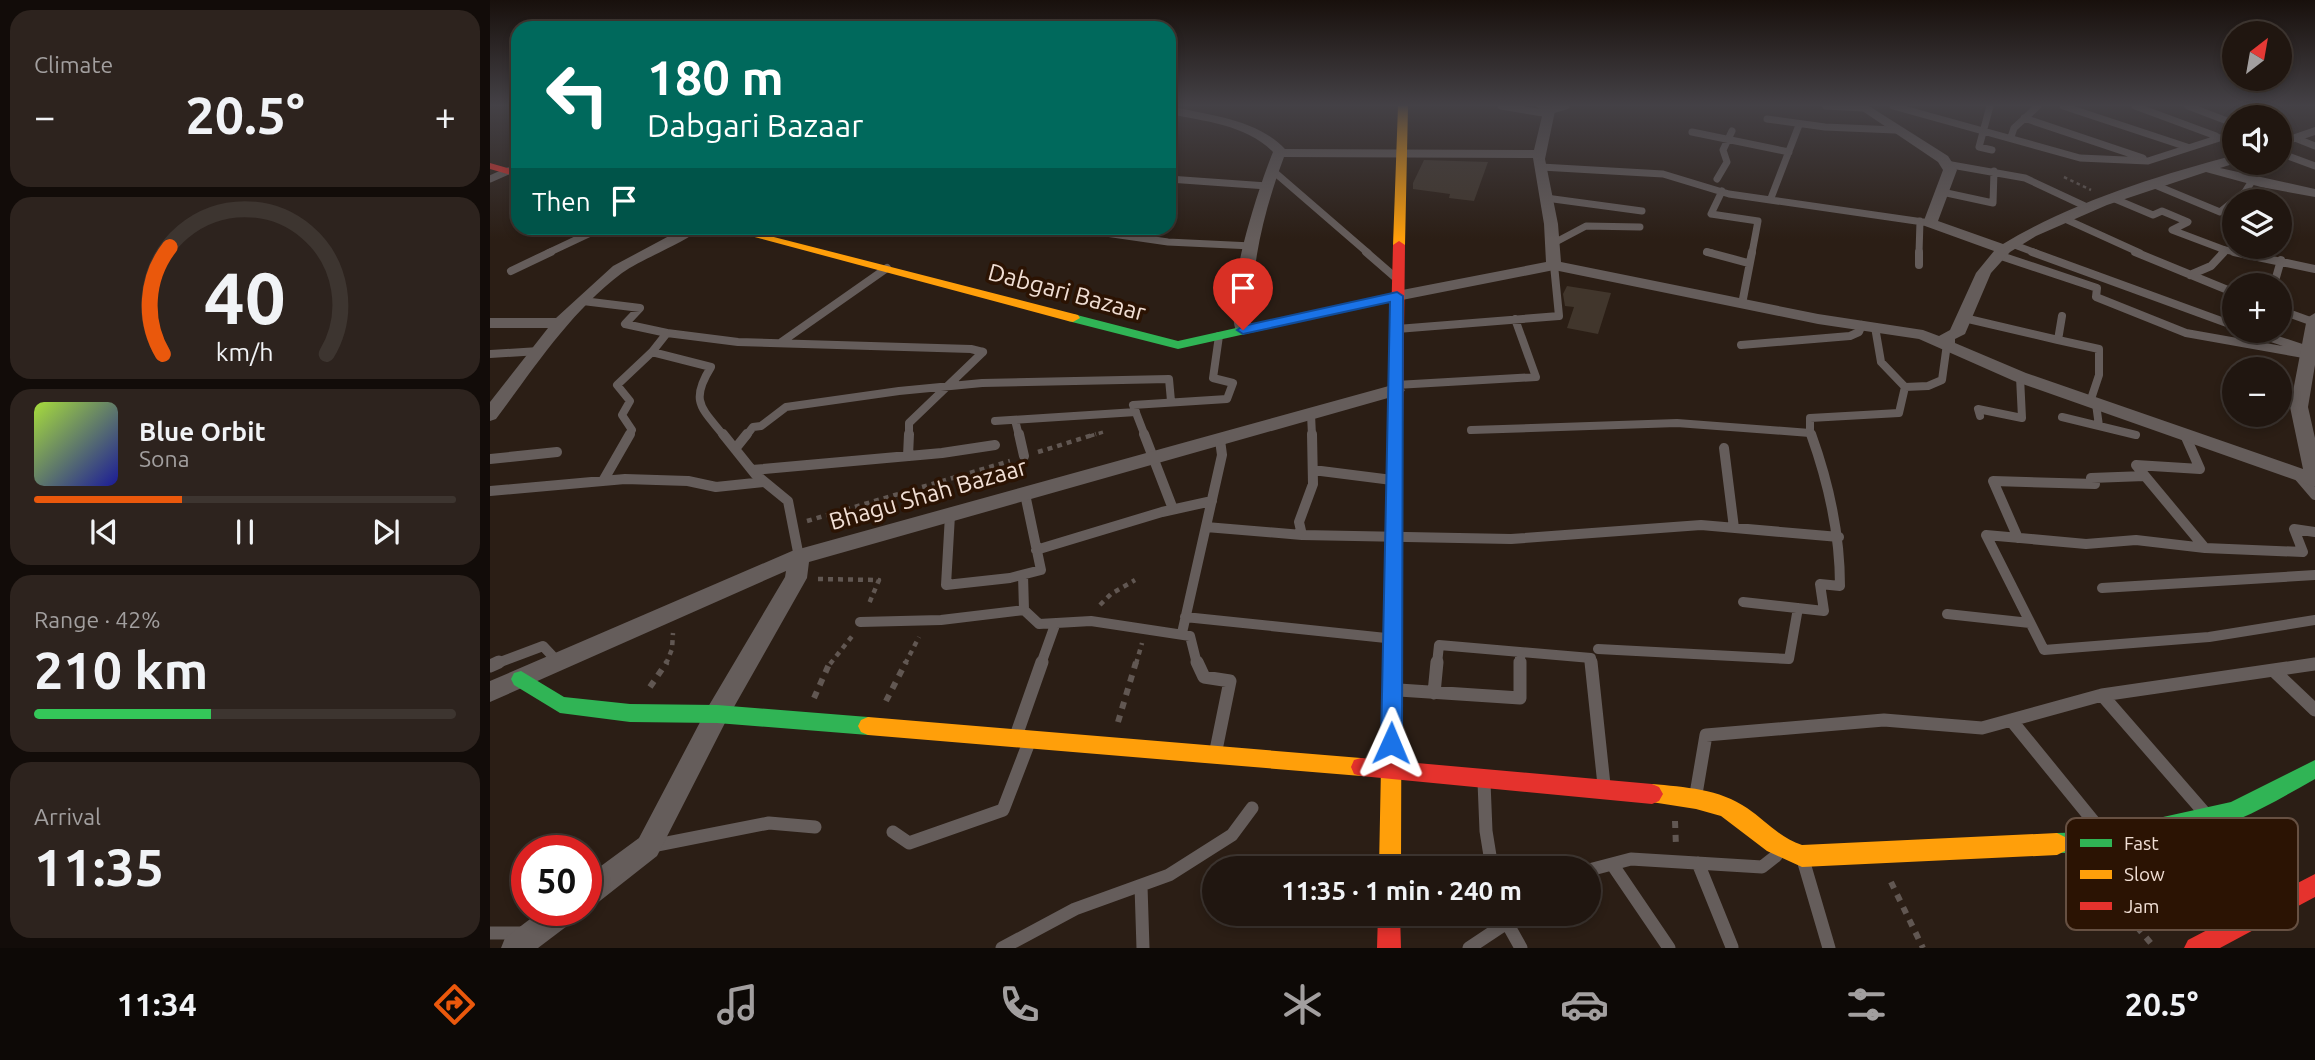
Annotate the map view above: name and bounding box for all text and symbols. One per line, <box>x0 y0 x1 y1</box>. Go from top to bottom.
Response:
north arrow <box>2222 21 2292 91</box>
map controls <box>2222 21 2292 427</box>
icon: left <box>532 49 623 140</box>
text: 180 m <box>647 49 784 104</box>
text: Climate <box>34 52 113 77</box>
text: 20.5° <box>185 86 305 144</box>
text: − <box>34 95 55 137</box>
text: + <box>435 95 456 137</box>
button: sound <box>2222 105 2292 175</box>
text: Dabgari Bazaar <box>647 107 863 143</box>
icon: arrive <box>605 182 643 220</box>
text: Then <box>532 187 591 216</box>
button: layers <box>2222 189 2292 259</box>
text: 40 <box>204 256 286 338</box>
street label: Dabgari Bazaar <box>985 258 1149 326</box>
pin <box>1213 258 1273 330</box>
icon: arrive <box>1224 269 1262 307</box>
button: + <box>2222 273 2292 343</box>
text: km/h <box>216 337 274 365</box>
button: − <box>2222 357 2292 427</box>
text: Blue Orbit <box>139 417 266 446</box>
text: Sona <box>139 446 189 471</box>
street label: Bhagu Shah Bazaar <box>826 453 1030 535</box>
icon: previous <box>85 513 123 551</box>
icon: pause <box>226 513 264 551</box>
icon: next <box>367 513 405 551</box>
text: Range · 42% <box>34 607 161 632</box>
text: 210 km <box>34 641 208 699</box>
position arrow <box>1354 706 1428 780</box>
text: Arrival <box>34 804 101 829</box>
legend <box>2066 818 2298 930</box>
text: Fast <box>2124 832 2159 854</box>
speed limit sign: 50 <box>511 835 602 926</box>
text: 11:35 <box>34 838 164 896</box>
text: Slow <box>2124 863 2165 885</box>
text: 11:35 · 1 min · 240 m <box>1281 876 1522 905</box>
text: Jam <box>2124 895 2160 917</box>
icon: directions <box>430 980 479 1029</box>
icon: music <box>713 980 762 1029</box>
icon: phone <box>995 980 1044 1029</box>
icon: climate <box>1278 980 1327 1029</box>
icon: car <box>1560 980 1609 1029</box>
icon: filters <box>1842 980 1891 1029</box>
text: 11:34 <box>117 986 197 1022</box>
text: 20.5° <box>2125 986 2198 1022</box>

